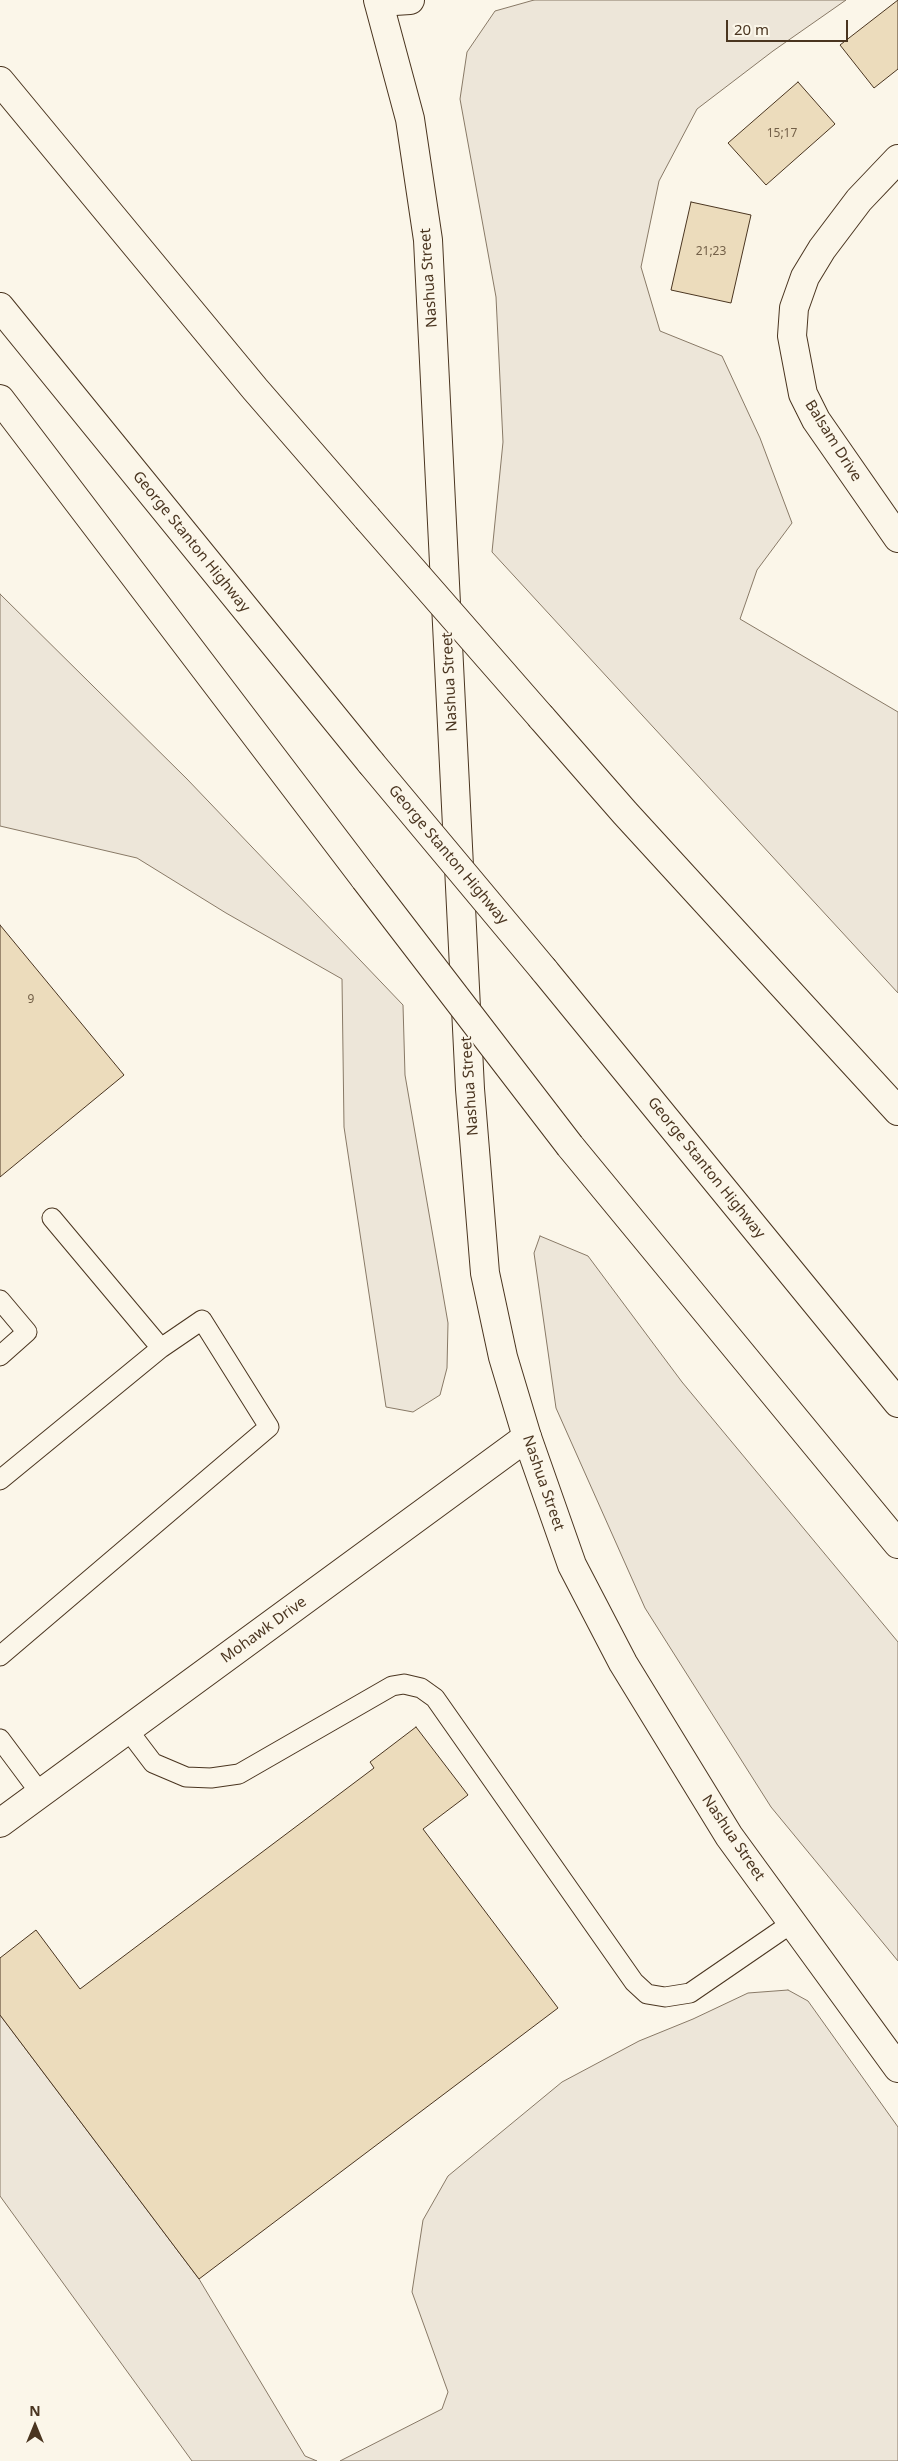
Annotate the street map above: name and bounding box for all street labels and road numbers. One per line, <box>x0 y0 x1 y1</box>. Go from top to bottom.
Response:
street label: Nashua Street <box>417 228 441 328</box>
street label: Balsam Drive <box>801 397 865 485</box>
street label: George Stanton Highway <box>128 468 254 616</box>
street label: Nashua Street <box>438 632 462 732</box>
street label: George Stanton Highway <box>384 782 512 928</box>
street label: Nashua Street <box>458 1036 482 1136</box>
street label: George Stanton Highway <box>643 1094 769 1242</box>
street label: Nashua Street <box>518 1433 568 1533</box>
street label: Mohawk Drive <box>218 1593 310 1667</box>
street label: Nashua Street <box>698 1792 768 1884</box>

